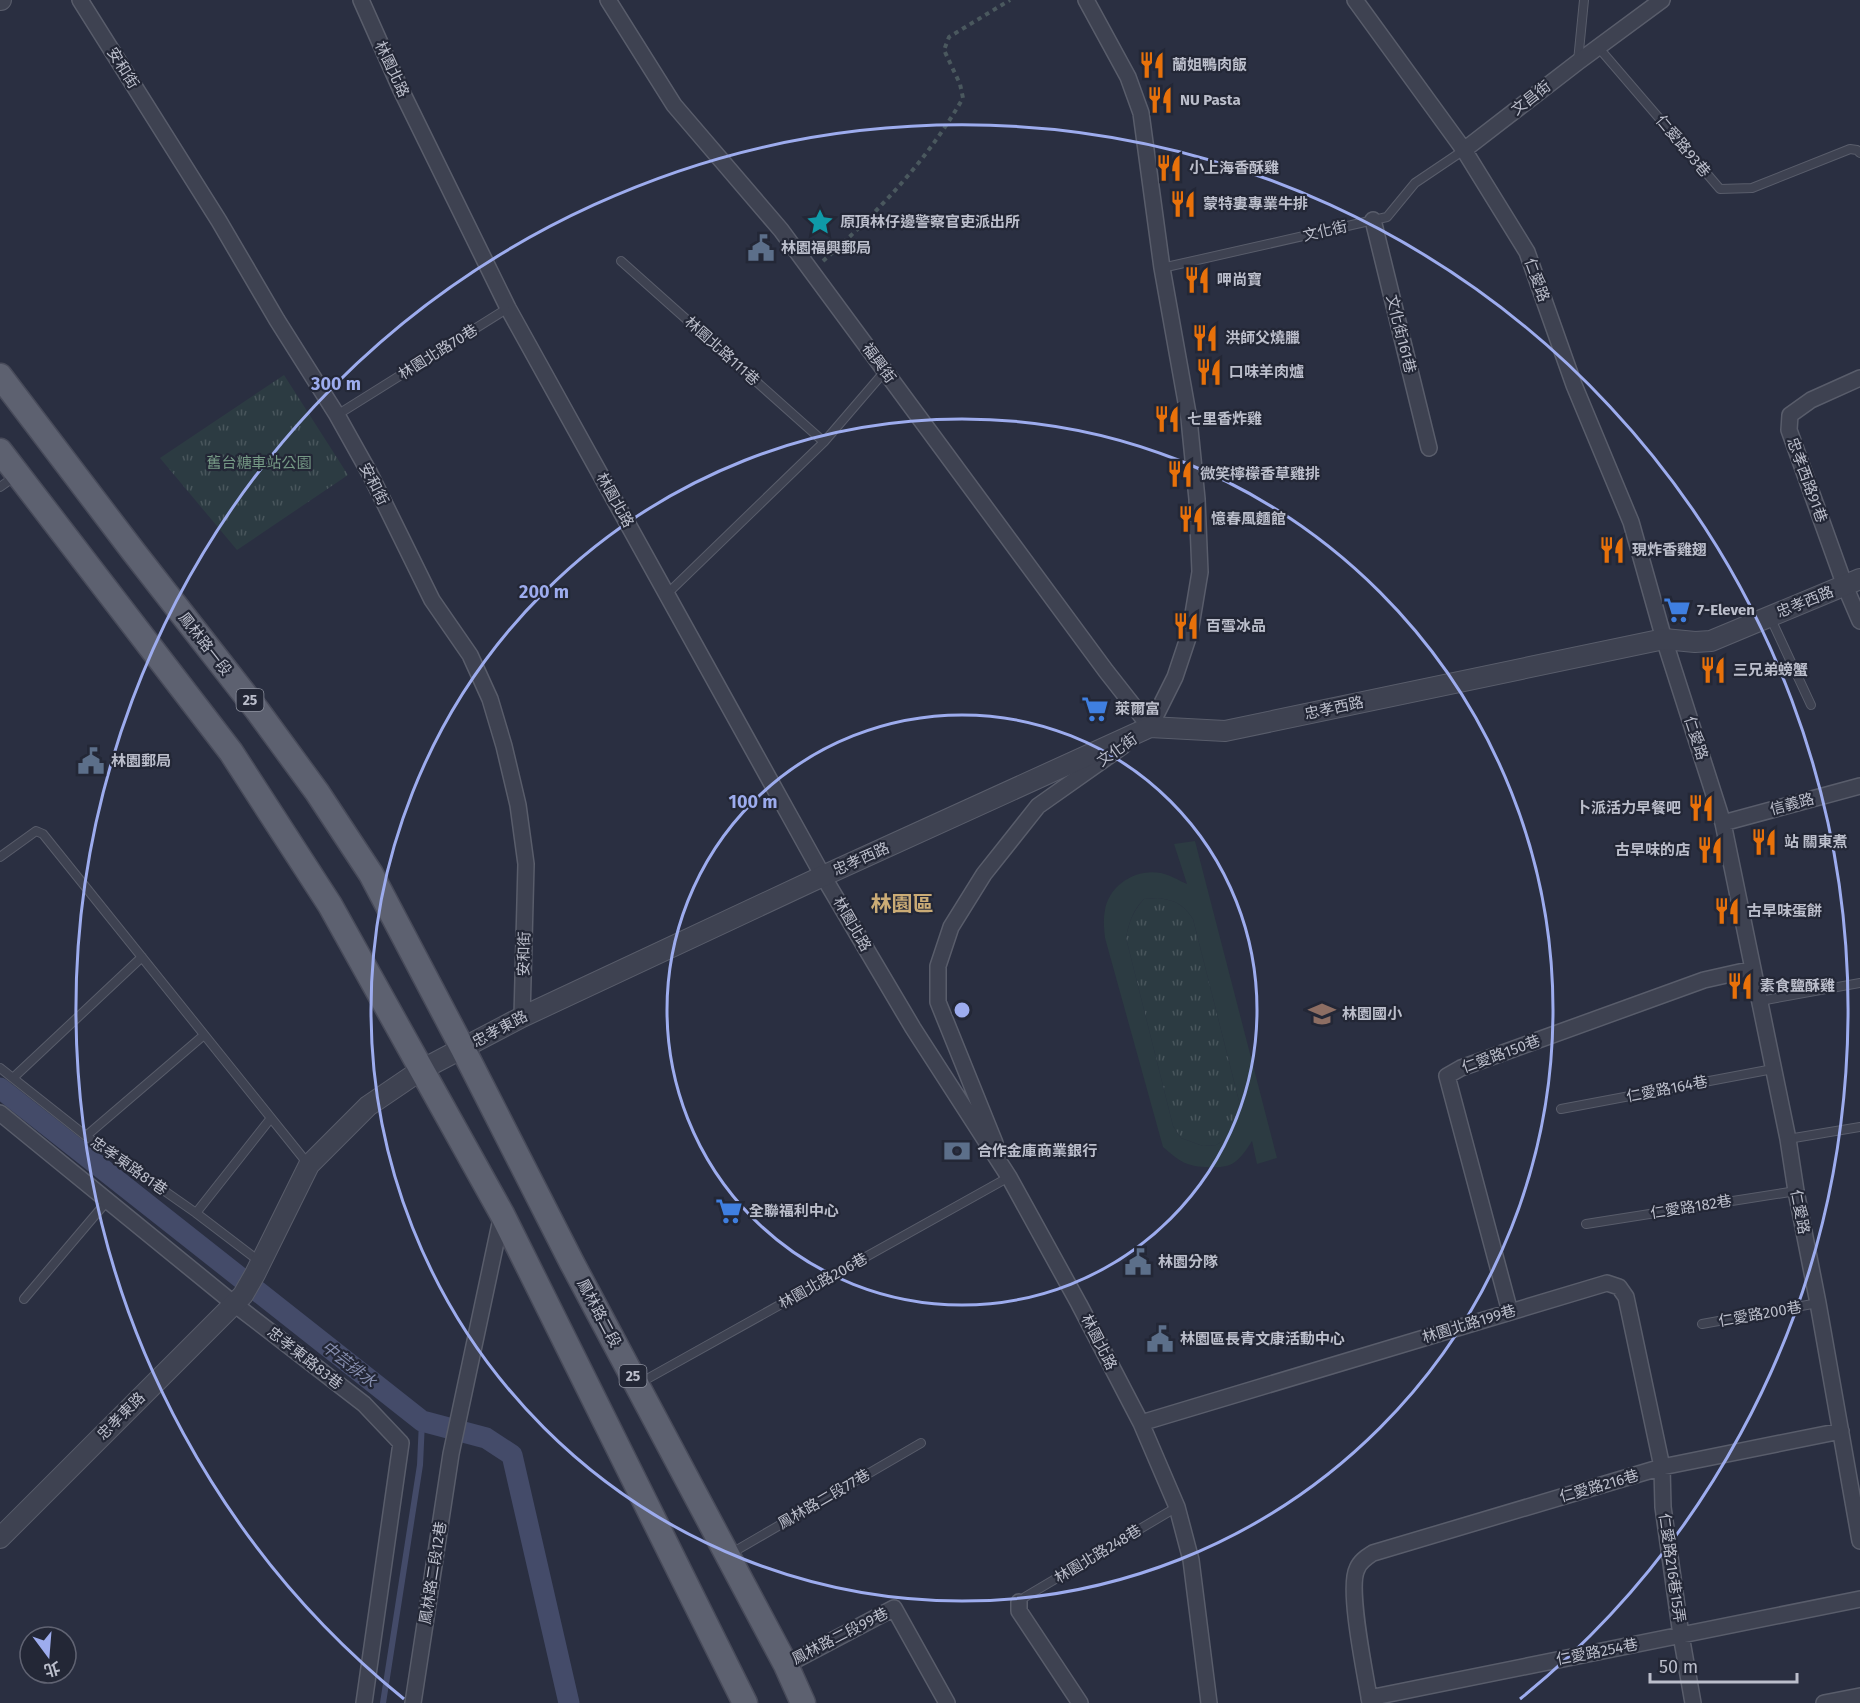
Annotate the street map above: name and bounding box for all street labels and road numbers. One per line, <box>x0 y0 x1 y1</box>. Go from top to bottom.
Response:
street label: 林園北路 <box>371 38 413 100</box>
street label: 安和街 <box>103 44 143 92</box>
street label: 文昌街 <box>1508 77 1554 119</box>
street label: 仁愛路93巷 <box>1652 111 1714 181</box>
street label: 文化街 <box>1301 217 1349 245</box>
street label: 仁愛路 <box>1521 256 1553 304</box>
street label: 文化街161巷 <box>1383 293 1419 375</box>
street label: 林園北路111巷 <box>681 313 763 389</box>
street label: 林園北路70巷 <box>395 321 481 383</box>
street label: 福興街 <box>858 340 900 386</box>
street label: 忠孝西路91巷 <box>1783 435 1831 525</box>
street label: 安和街 <box>356 460 392 508</box>
street label: 林園北路 <box>593 469 637 531</box>
street label: 忠孝西路 <box>1774 582 1836 622</box>
street label: 鳳林路一段 <box>175 609 235 679</box>
road number: 25 <box>236 689 264 711</box>
street label: 忠孝西路 <box>1303 693 1365 723</box>
street label: 仁愛路 <box>1680 714 1712 762</box>
street label: 文化街 <box>1093 730 1141 770</box>
street label: 信義路 <box>1768 789 1816 819</box>
street label: 忠孝西路 <box>830 839 892 879</box>
street label: 林園北路 <box>829 894 875 954</box>
street label: 安和街 <box>515 931 533 977</box>
street label: 忠孝東路 <box>469 1007 531 1051</box>
street label: 仁愛路150巷 <box>1459 1031 1543 1077</box>
street label: 仁愛路164巷 <box>1625 1072 1709 1106</box>
street label: 忠孝東路81巷 <box>87 1133 171 1199</box>
street label: 仁愛路 <box>1787 1188 1813 1236</box>
street label: 仁愛路182巷 <box>1649 1192 1733 1222</box>
street label: 林園北路206巷 <box>775 1249 871 1313</box>
street label: 鳳林路二段 <box>573 1276 625 1350</box>
street label: 仁愛路200巷 <box>1717 1298 1803 1330</box>
street label: 林園北路199巷 <box>1420 1301 1518 1347</box>
street label: 林園北路 <box>1077 1311 1121 1373</box>
street label: 忠孝東路83巷 <box>264 1323 346 1393</box>
road number: 25 <box>620 1365 646 1387</box>
street label: 忠孝東路 <box>93 1388 149 1444</box>
street label: 鳳林路二段77巷 <box>775 1465 873 1533</box>
street label: 仁愛路216巷 <box>1557 1466 1641 1506</box>
street label: 仁愛路216巷15弄 <box>1655 1512 1689 1624</box>
street label: 鳳林路二段12巷 <box>416 1520 450 1626</box>
street label: 林園北路248巷 <box>1051 1521 1145 1587</box>
street label: 鳳林路二段99巷 <box>789 1604 891 1668</box>
street label: 仁愛路254巷 <box>1555 1635 1639 1669</box>

